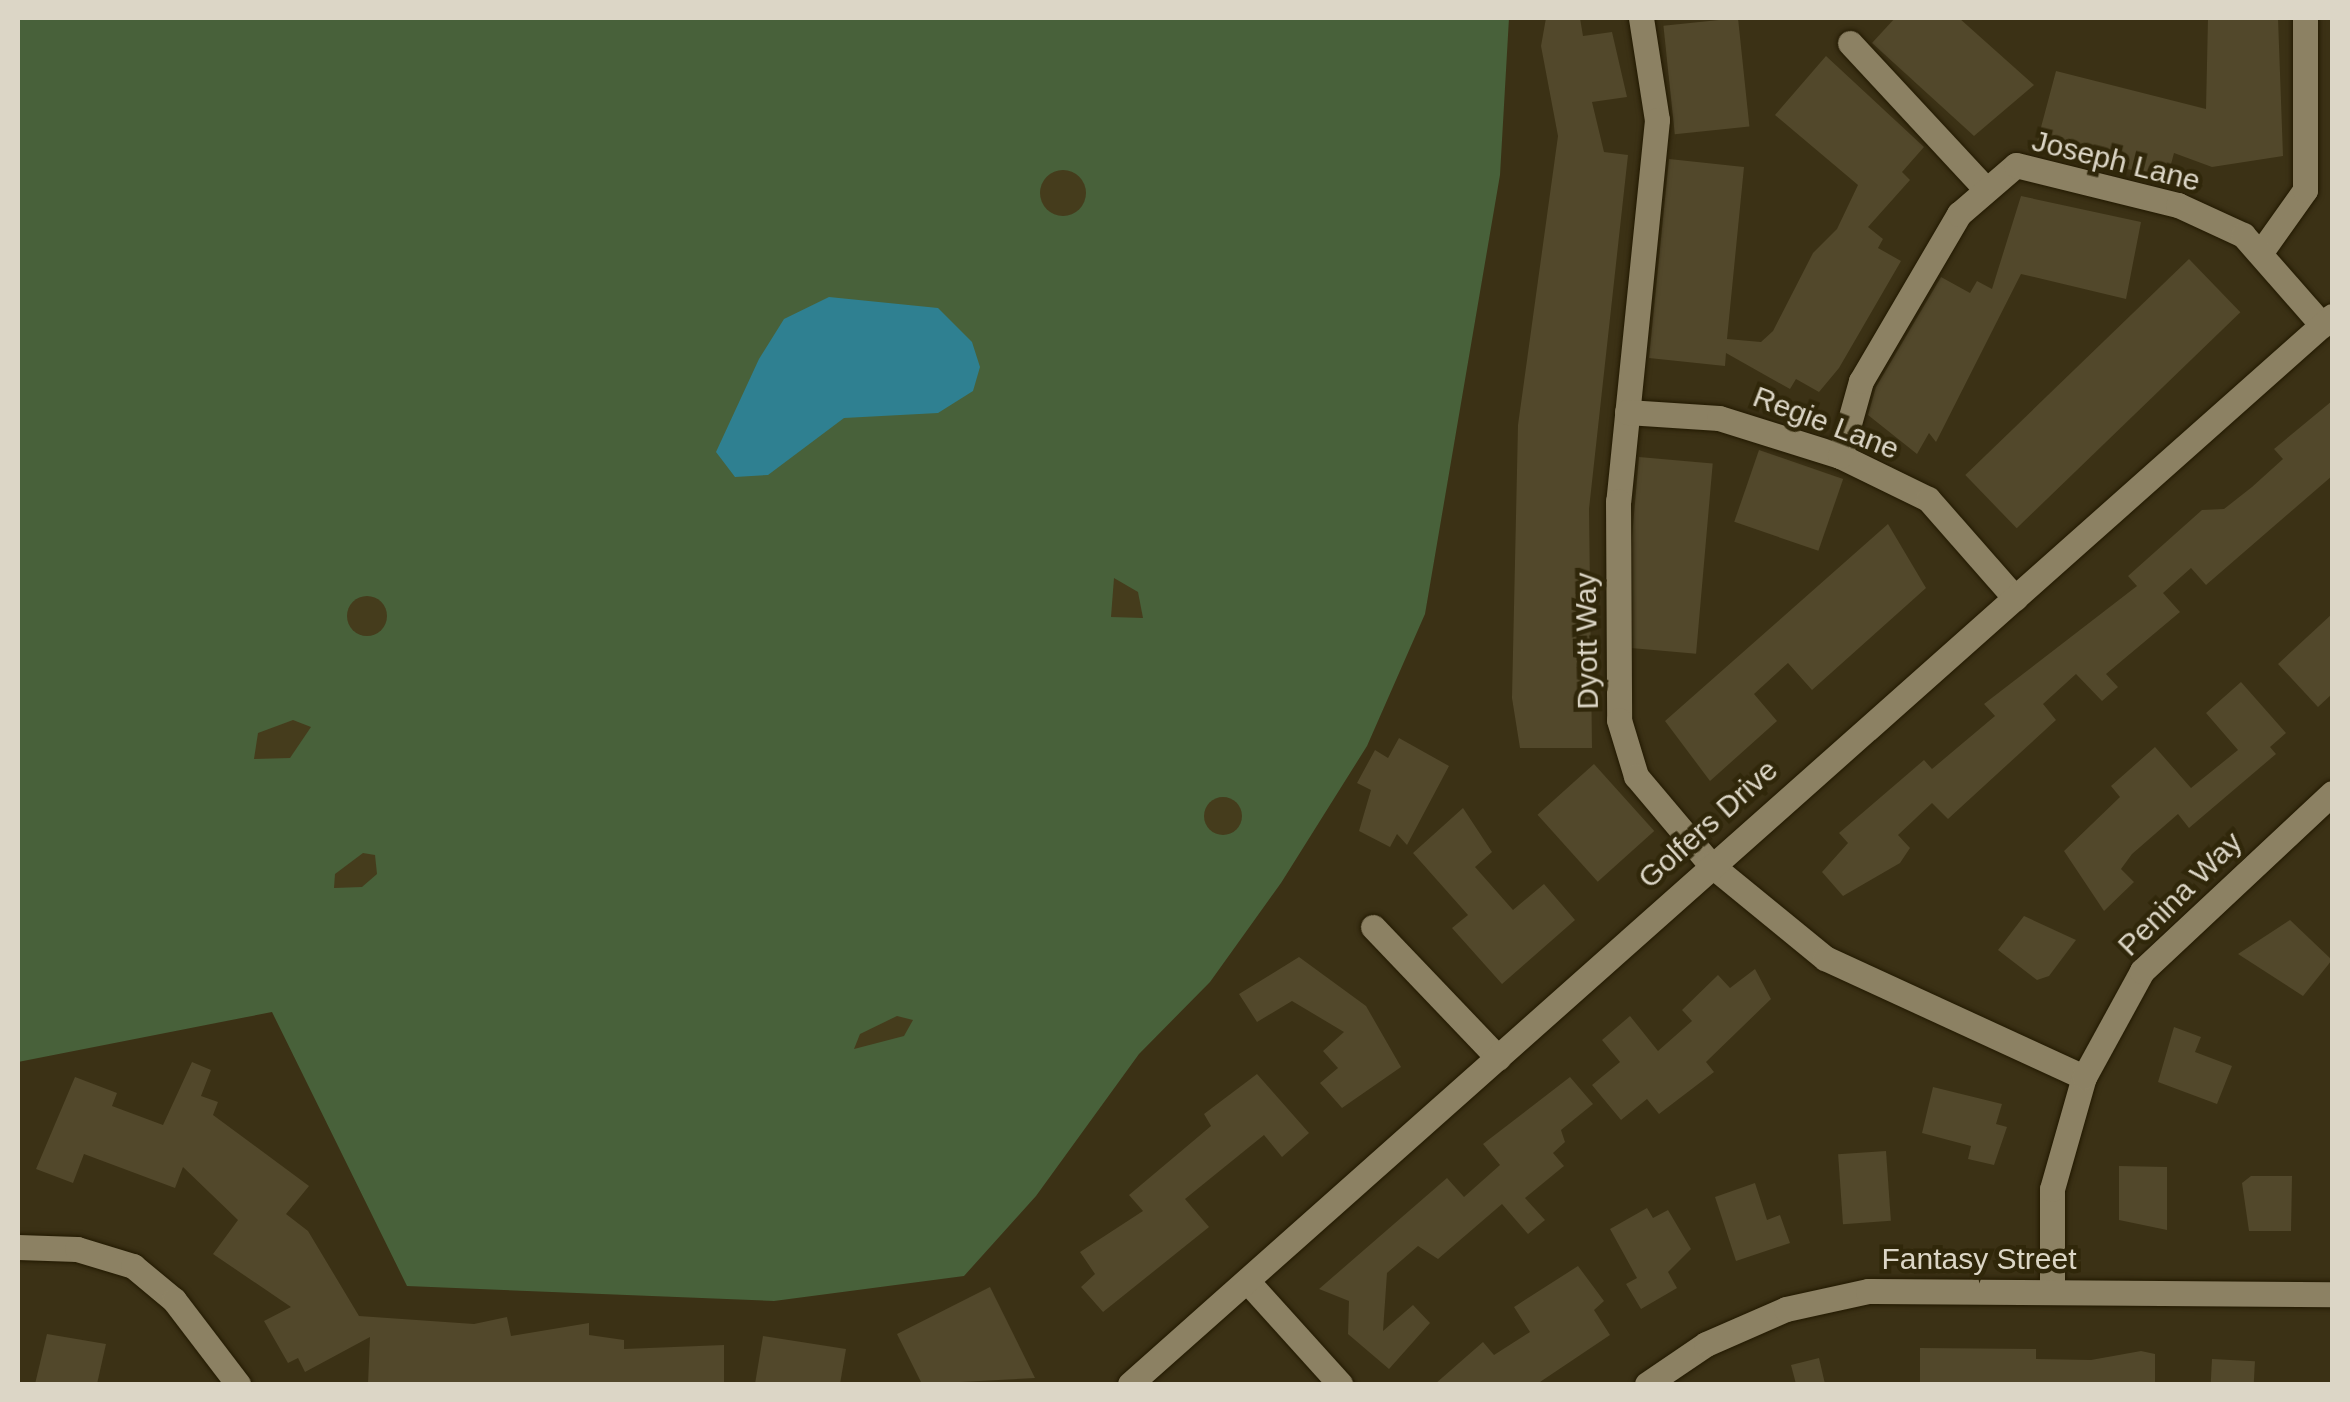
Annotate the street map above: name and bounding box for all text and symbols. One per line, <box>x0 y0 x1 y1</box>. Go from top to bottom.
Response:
street label: Joseph Lane <box>2028 123 2204 199</box>
street label: Regie Lane <box>1748 379 1904 467</box>
street label: Dyott Way <box>1568 572 1606 710</box>
street label: Golfers Drive <box>1631 752 1785 896</box>
street label: Penina Way <box>2110 824 2250 964</box>
street label: Fantasy Street <box>1881 1241 2077 1277</box>

